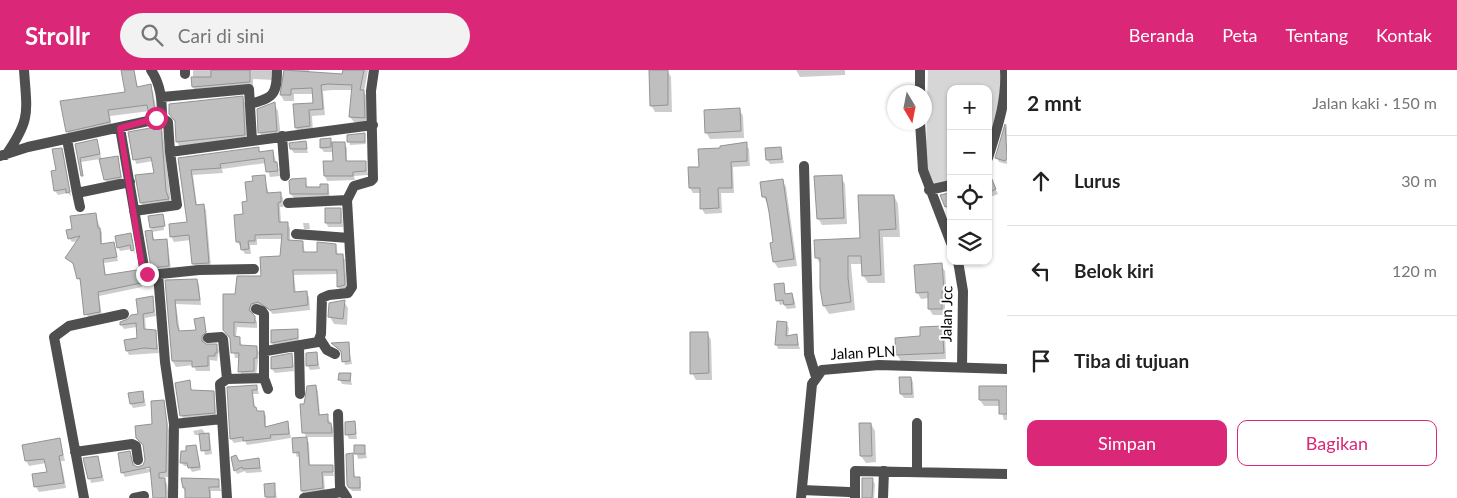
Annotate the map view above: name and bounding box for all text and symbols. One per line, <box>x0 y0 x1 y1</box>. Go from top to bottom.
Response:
search box <box>120 13 470 58</box>
text: Strollr <box>25 21 90 50</box>
icon: search <box>138 21 166 49</box>
text: Cari di sini <box>178 24 264 47</box>
text: Beranda <box>1129 24 1194 46</box>
text: Peta <box>1222 24 1257 46</box>
text: Tentang <box>1285 24 1348 46</box>
text: Kontak <box>1376 24 1432 46</box>
north arrow <box>887 85 932 130</box>
map controls <box>947 85 992 265</box>
button: + <box>947 85 992 130</box>
text: 2 mnt <box>1027 90 1081 115</box>
text: Jalan kaki · 150 m <box>1312 93 1437 112</box>
route start <box>145 107 168 130</box>
button: − <box>947 130 992 175</box>
icon: ahead <box>1027 167 1055 195</box>
text: Lurus <box>1074 169 1120 192</box>
text: 30 m <box>1401 171 1437 190</box>
button: locate <box>947 175 992 220</box>
button: layers <box>947 220 992 265</box>
icon: left <box>1027 257 1055 285</box>
text: Belok kiri <box>1074 259 1154 282</box>
text: 120 m <box>1392 261 1437 280</box>
route end <box>136 263 159 286</box>
street label: Jalan Jcc <box>937 286 955 342</box>
street label: Jalan PLN <box>830 341 896 363</box>
icon: arrive <box>1027 347 1055 375</box>
text: Tiba di tujuan <box>1074 349 1189 372</box>
button: Simpan <box>1027 420 1227 466</box>
button: Bagikan <box>1237 420 1437 466</box>

